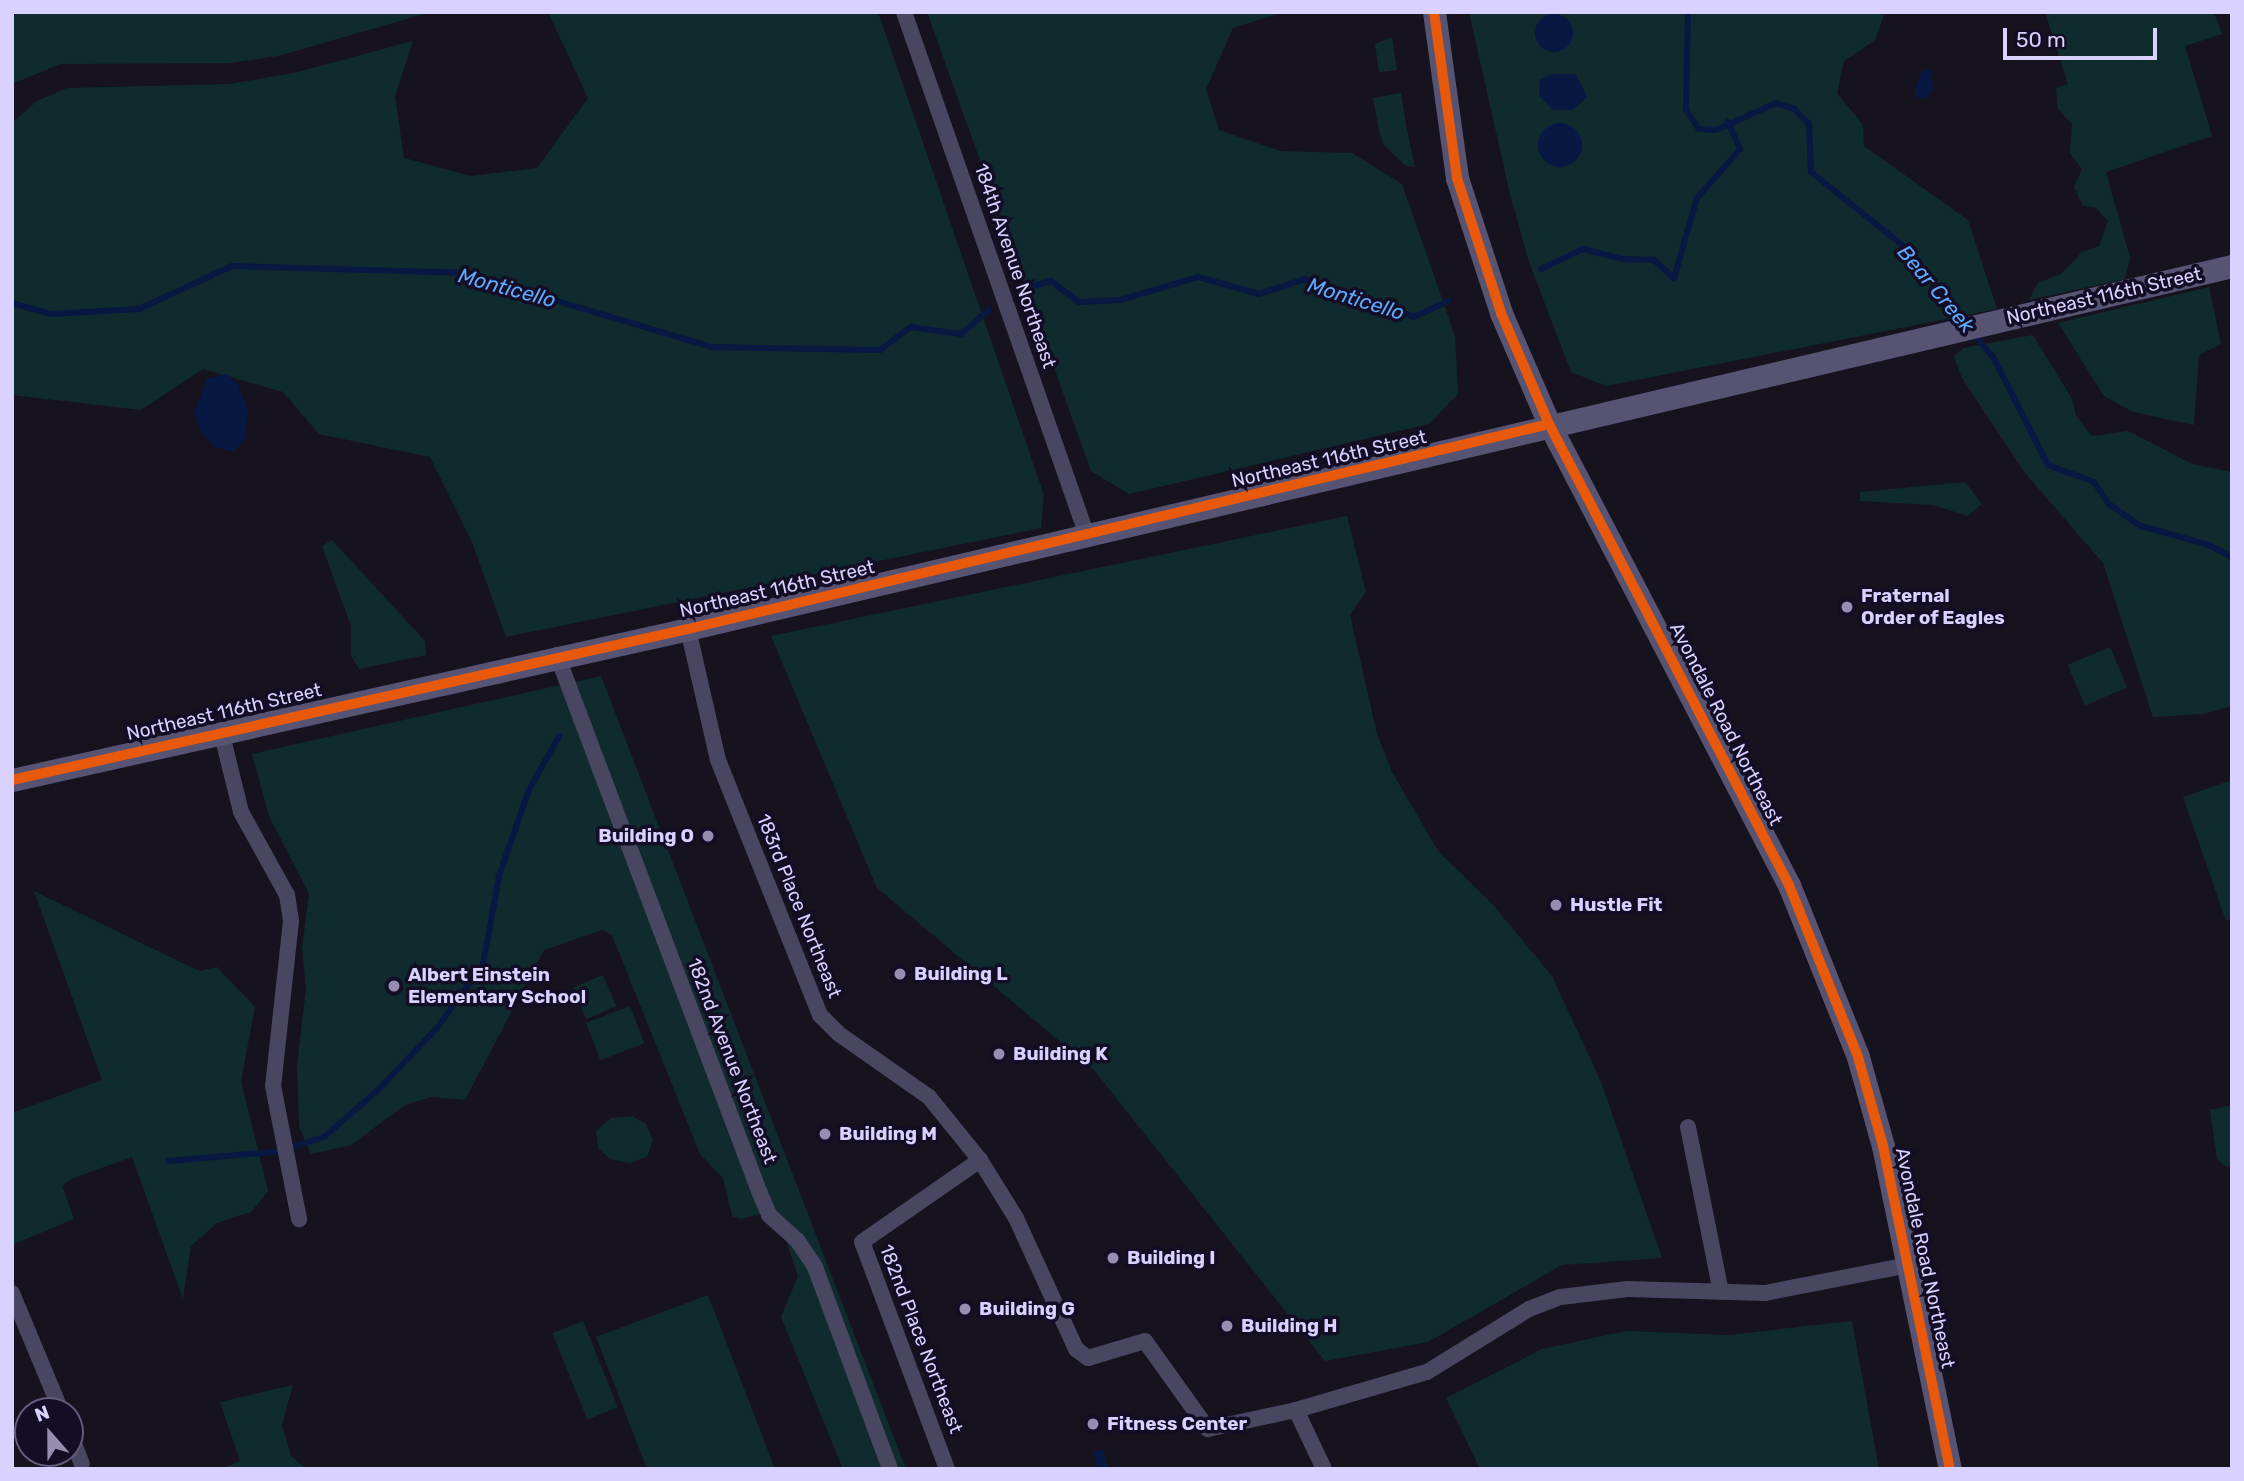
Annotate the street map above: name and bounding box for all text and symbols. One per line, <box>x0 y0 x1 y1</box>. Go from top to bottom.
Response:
scale bar <box>2006 14 2160 58</box>
text: 50 m <box>2016 27 2066 52</box>
street label: 184th Avenue Northeast <box>969 160 1061 372</box>
water label: Bear Creek <box>1892 240 1980 338</box>
street label: Northeast 116th Street <box>2004 262 2204 330</box>
water label: Monticello <box>455 263 559 313</box>
water label: Monticello <box>1304 272 1408 326</box>
street label: Northeast 116th Street <box>1229 425 1429 493</box>
street label: Northeast 116th Street <box>677 555 877 623</box>
place label: Fraternal Order of Eagles <box>1861 585 2006 629</box>
marker: Fraternal Order of Eagles <box>1839 599 1855 615</box>
street label: Avondale Road Northeast <box>1665 619 1787 829</box>
street label: Northeast 116th Street <box>124 678 324 746</box>
street label: 183rd Place Northeast <box>752 811 846 1001</box>
place label: Building O <box>598 825 694 847</box>
marker: Building O <box>700 828 716 844</box>
place label: Hustle Fit <box>1570 894 1662 916</box>
marker: Hustle Fit <box>1548 897 1564 913</box>
street label: 182nd Avenue Northeast <box>682 955 782 1167</box>
place label: Building L <box>914 963 1007 985</box>
place label: Albert Einstein Elementary School <box>408 964 587 1008</box>
marker: Building L <box>892 966 908 982</box>
marker: Albert Einstein Elementary School <box>386 978 402 994</box>
place label: Building K <box>1013 1043 1108 1065</box>
marker: Building K <box>991 1046 1007 1062</box>
place label: Building M <box>839 1123 937 1145</box>
marker: Building M <box>817 1126 833 1142</box>
street label: Avondale Road Northeast <box>1890 1146 1960 1370</box>
street label: 182nd Place Northeast <box>874 1241 968 1437</box>
place label: Building I <box>1127 1247 1215 1269</box>
marker: Building I <box>1105 1250 1121 1266</box>
place label: Building G <box>979 1298 1075 1320</box>
marker: Building G <box>957 1301 973 1317</box>
place label: Building H <box>1241 1315 1337 1337</box>
marker: Building H <box>1219 1318 1235 1334</box>
north arrow <box>14 1397 84 1467</box>
text: N <box>32 1401 53 1427</box>
place label: Fitness Center <box>1107 1413 1247 1435</box>
marker: Fitness Center <box>1085 1416 1101 1432</box>

